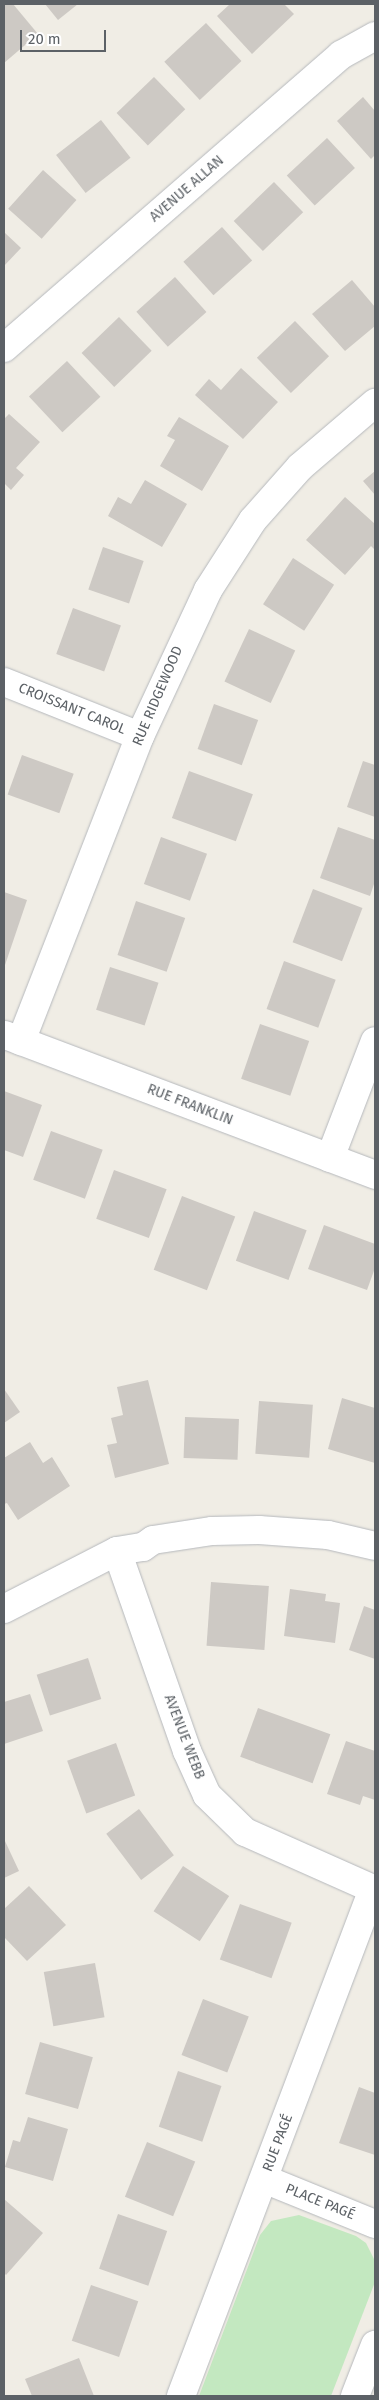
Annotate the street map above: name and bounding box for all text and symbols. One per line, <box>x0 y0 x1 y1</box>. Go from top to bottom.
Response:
scale bar <box>22 20 109 52</box>
text: 20 m <box>28 30 61 48</box>
street label: AVENUE ALLAN <box>147 152 227 226</box>
street label: RUE RIDGEWOOD <box>129 644 187 748</box>
street label: CROISSANT CAROL <box>16 680 128 738</box>
street label: RUE FRANKLIN <box>145 1081 235 1129</box>
street label: AVENUE WEBB <box>160 1692 208 1782</box>
street label: RUE PAGÉ <box>259 2112 297 2174</box>
street label: PLACE PAGÉ <box>283 2180 357 2224</box>

